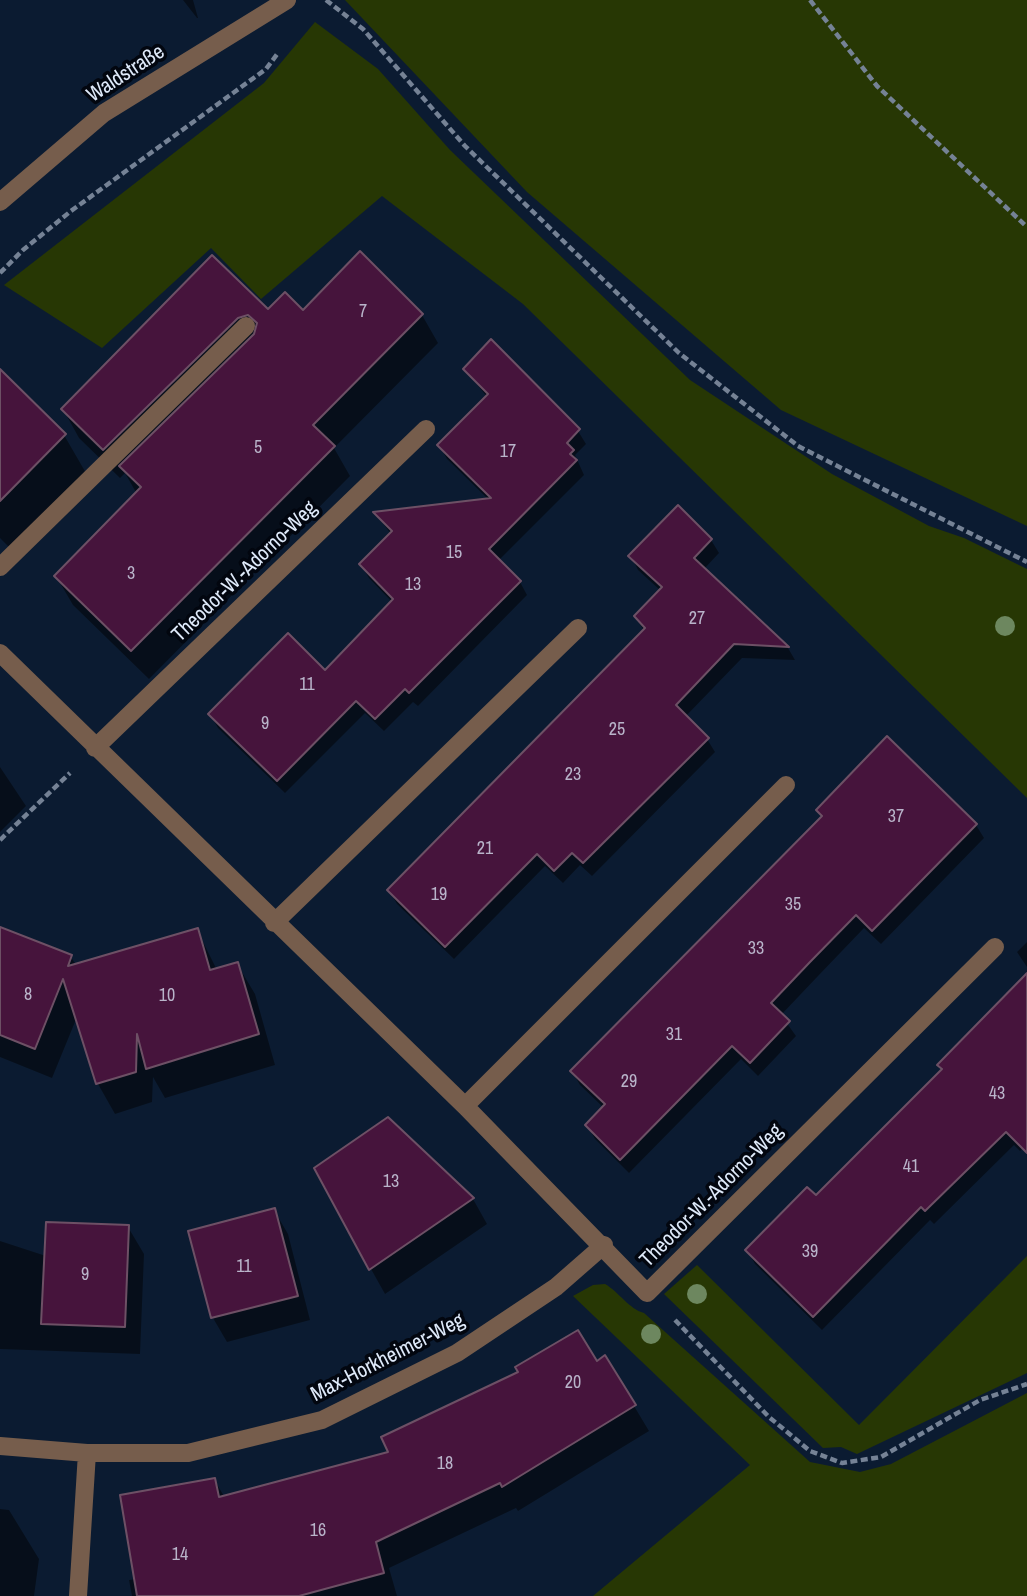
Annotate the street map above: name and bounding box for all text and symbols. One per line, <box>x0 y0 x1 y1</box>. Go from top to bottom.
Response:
street label: Waldstraße <box>82 40 170 108</box>
house number: 7 <box>359 301 367 323</box>
house number: 5 <box>254 437 262 459</box>
house number: 17 <box>500 441 516 463</box>
street label: Theodor-W.-Adorno-Weg <box>167 496 323 648</box>
house number: 15 <box>446 542 462 564</box>
house number: 3 <box>127 563 135 585</box>
house number: 13 <box>405 574 421 596</box>
house number: 27 <box>689 608 705 630</box>
house number: 11 <box>299 674 315 696</box>
house number: 9 <box>261 713 269 735</box>
house number: 25 <box>609 719 625 741</box>
house number: 23 <box>565 764 581 786</box>
house number: 37 <box>888 806 904 828</box>
house number: 21 <box>477 838 493 860</box>
house number: 19 <box>431 884 447 906</box>
house number: 35 <box>785 894 801 916</box>
house number: 33 <box>748 938 764 960</box>
house number: 8 <box>24 984 32 1006</box>
house number: 10 <box>159 985 175 1007</box>
house number: 31 <box>666 1024 682 1046</box>
house number: 29 <box>621 1071 637 1093</box>
house number: 43 <box>989 1083 1005 1105</box>
street label: Theodor-W.-Adorno-Weg <box>635 1119 789 1273</box>
house number: 41 <box>903 1156 919 1178</box>
house number: 13 <box>383 1171 399 1193</box>
house number: 39 <box>802 1241 818 1263</box>
house number: 11 <box>236 1256 252 1278</box>
house number: 9 <box>81 1264 89 1286</box>
street label: Max-Horkheimer-Weg <box>307 1308 469 1408</box>
house number: 20 <box>565 1372 581 1394</box>
house number: 18 <box>437 1453 453 1475</box>
house number: 16 <box>310 1520 326 1542</box>
house number: 14 <box>172 1544 188 1566</box>

